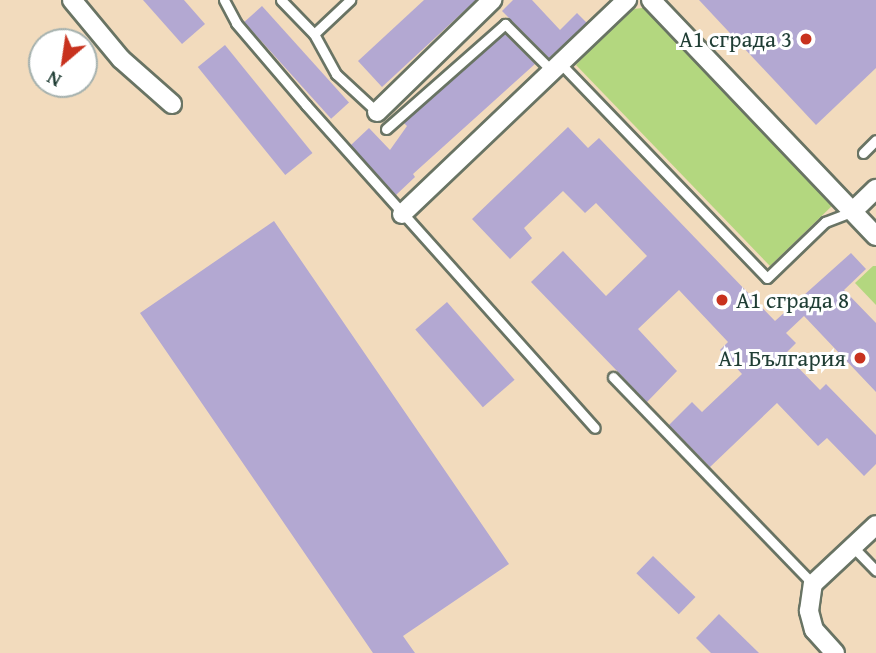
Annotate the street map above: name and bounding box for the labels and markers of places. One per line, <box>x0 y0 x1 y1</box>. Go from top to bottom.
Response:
place label: А1 сграда 3 <box>679 25 792 53</box>
marker: А1 сграда 3 <box>798 31 814 47</box>
place label: А1 сграда 8 <box>736 286 849 314</box>
marker: А1 сграда 8 <box>714 292 730 308</box>
place label: А1 България <box>718 344 846 372</box>
marker: А1 България <box>852 350 868 366</box>

